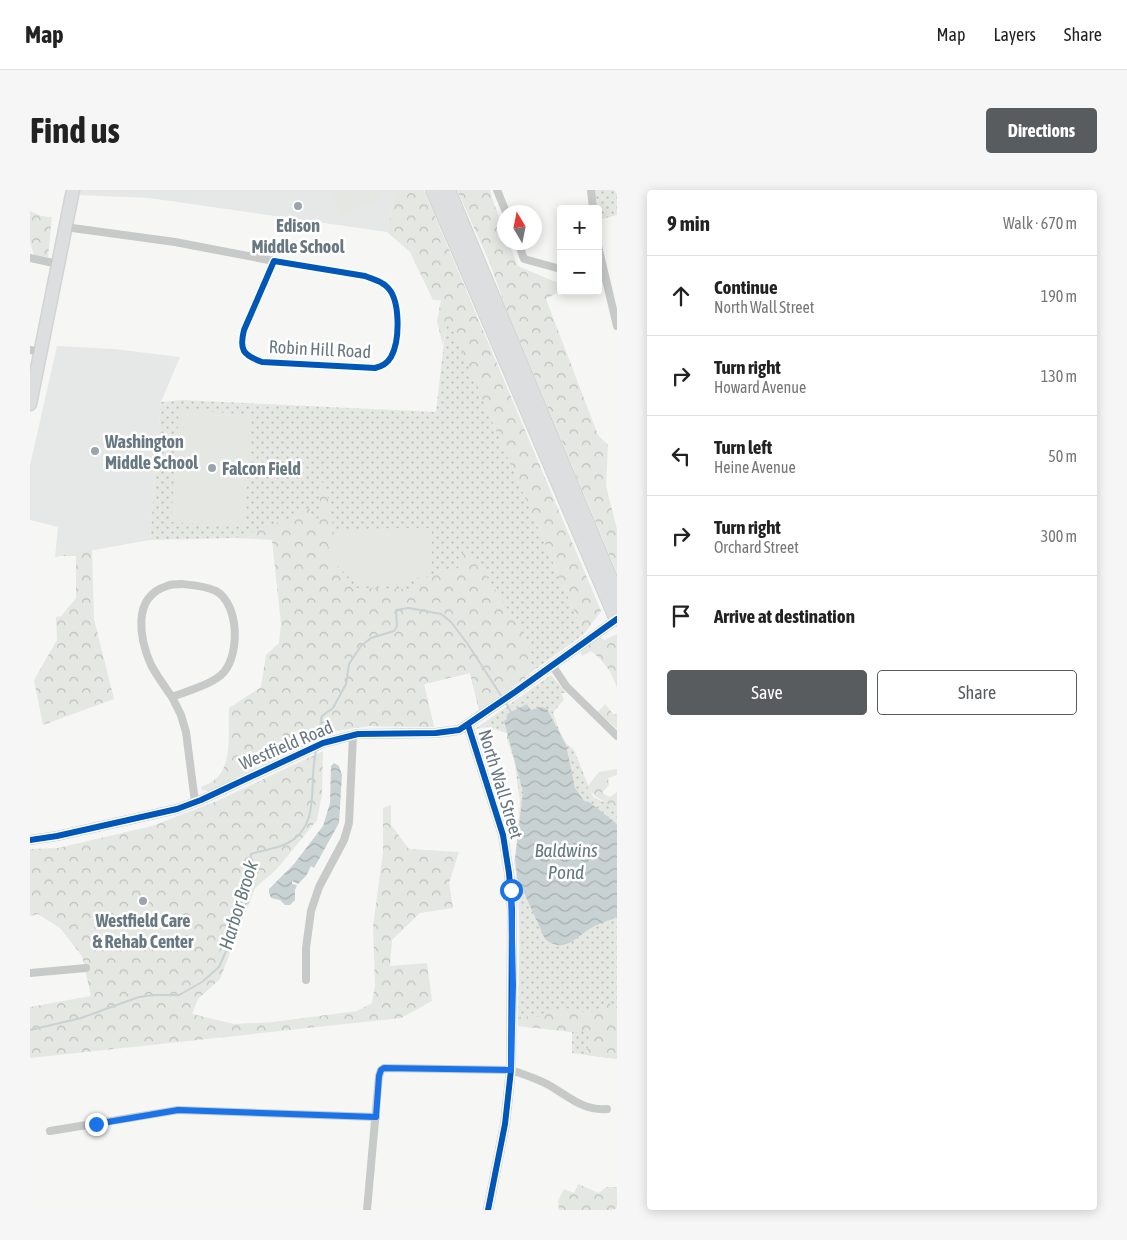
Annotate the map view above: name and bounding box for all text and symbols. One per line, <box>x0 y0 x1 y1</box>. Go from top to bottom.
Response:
text: Map <box>25 21 64 48</box>
text: Map <box>936 24 965 45</box>
text: Layers <box>993 24 1036 45</box>
text: Share <box>1064 24 1102 45</box>
button: Directions <box>986 108 1097 153</box>
text: Find us <box>30 110 120 150</box>
marker: Edison Middle School <box>292 200 304 212</box>
north arrow <box>497 205 542 250</box>
map controls <box>557 205 602 295</box>
button: + <box>557 205 602 250</box>
text: 9 min <box>667 211 710 235</box>
text: Walk · 670 m <box>1003 214 1077 232</box>
place label: Edison Middle School <box>251 215 345 257</box>
button: − <box>557 250 602 295</box>
text: Continue <box>714 276 778 298</box>
icon: ahead <box>667 282 695 310</box>
text: 190 m <box>1041 287 1077 305</box>
text: North Wall Street <box>714 298 814 316</box>
street label: Robin Hill Road <box>268 336 372 362</box>
text: Turn right <box>714 356 781 378</box>
icon: right <box>667 362 695 390</box>
text: 130 m <box>1041 367 1077 385</box>
text: Howard Avenue <box>714 378 806 396</box>
place label: Washington Middle School <box>104 431 198 473</box>
text: Turn left <box>714 436 772 458</box>
icon: left <box>667 442 695 470</box>
marker: Washington Middle School <box>89 445 101 457</box>
text: 50 m <box>1048 447 1077 465</box>
place label: Falcon Field <box>222 458 301 479</box>
text: Heine Avenue <box>714 458 796 476</box>
marker: Falcon Field <box>206 462 218 474</box>
text: Turn right <box>714 516 781 538</box>
icon: right <box>667 522 695 550</box>
text: 300 m <box>1041 527 1077 545</box>
text: Orchard Street <box>714 538 799 556</box>
icon: arrive <box>667 602 695 630</box>
text: Arrive at destination <box>714 605 855 627</box>
button: Save <box>667 670 867 715</box>
button: Share <box>877 670 1077 715</box>
street label: Westfield Road <box>236 716 336 774</box>
street label: North Wall Street <box>474 727 528 841</box>
water label: Baldwins Pond <box>534 839 598 883</box>
water label: Harbor Brook <box>214 857 262 952</box>
route start <box>500 879 523 902</box>
marker: Westfield Care & Rehab Center <box>137 895 149 907</box>
place label: Westfield Care & Rehab Center <box>93 910 194 952</box>
route end <box>85 1113 108 1136</box>

